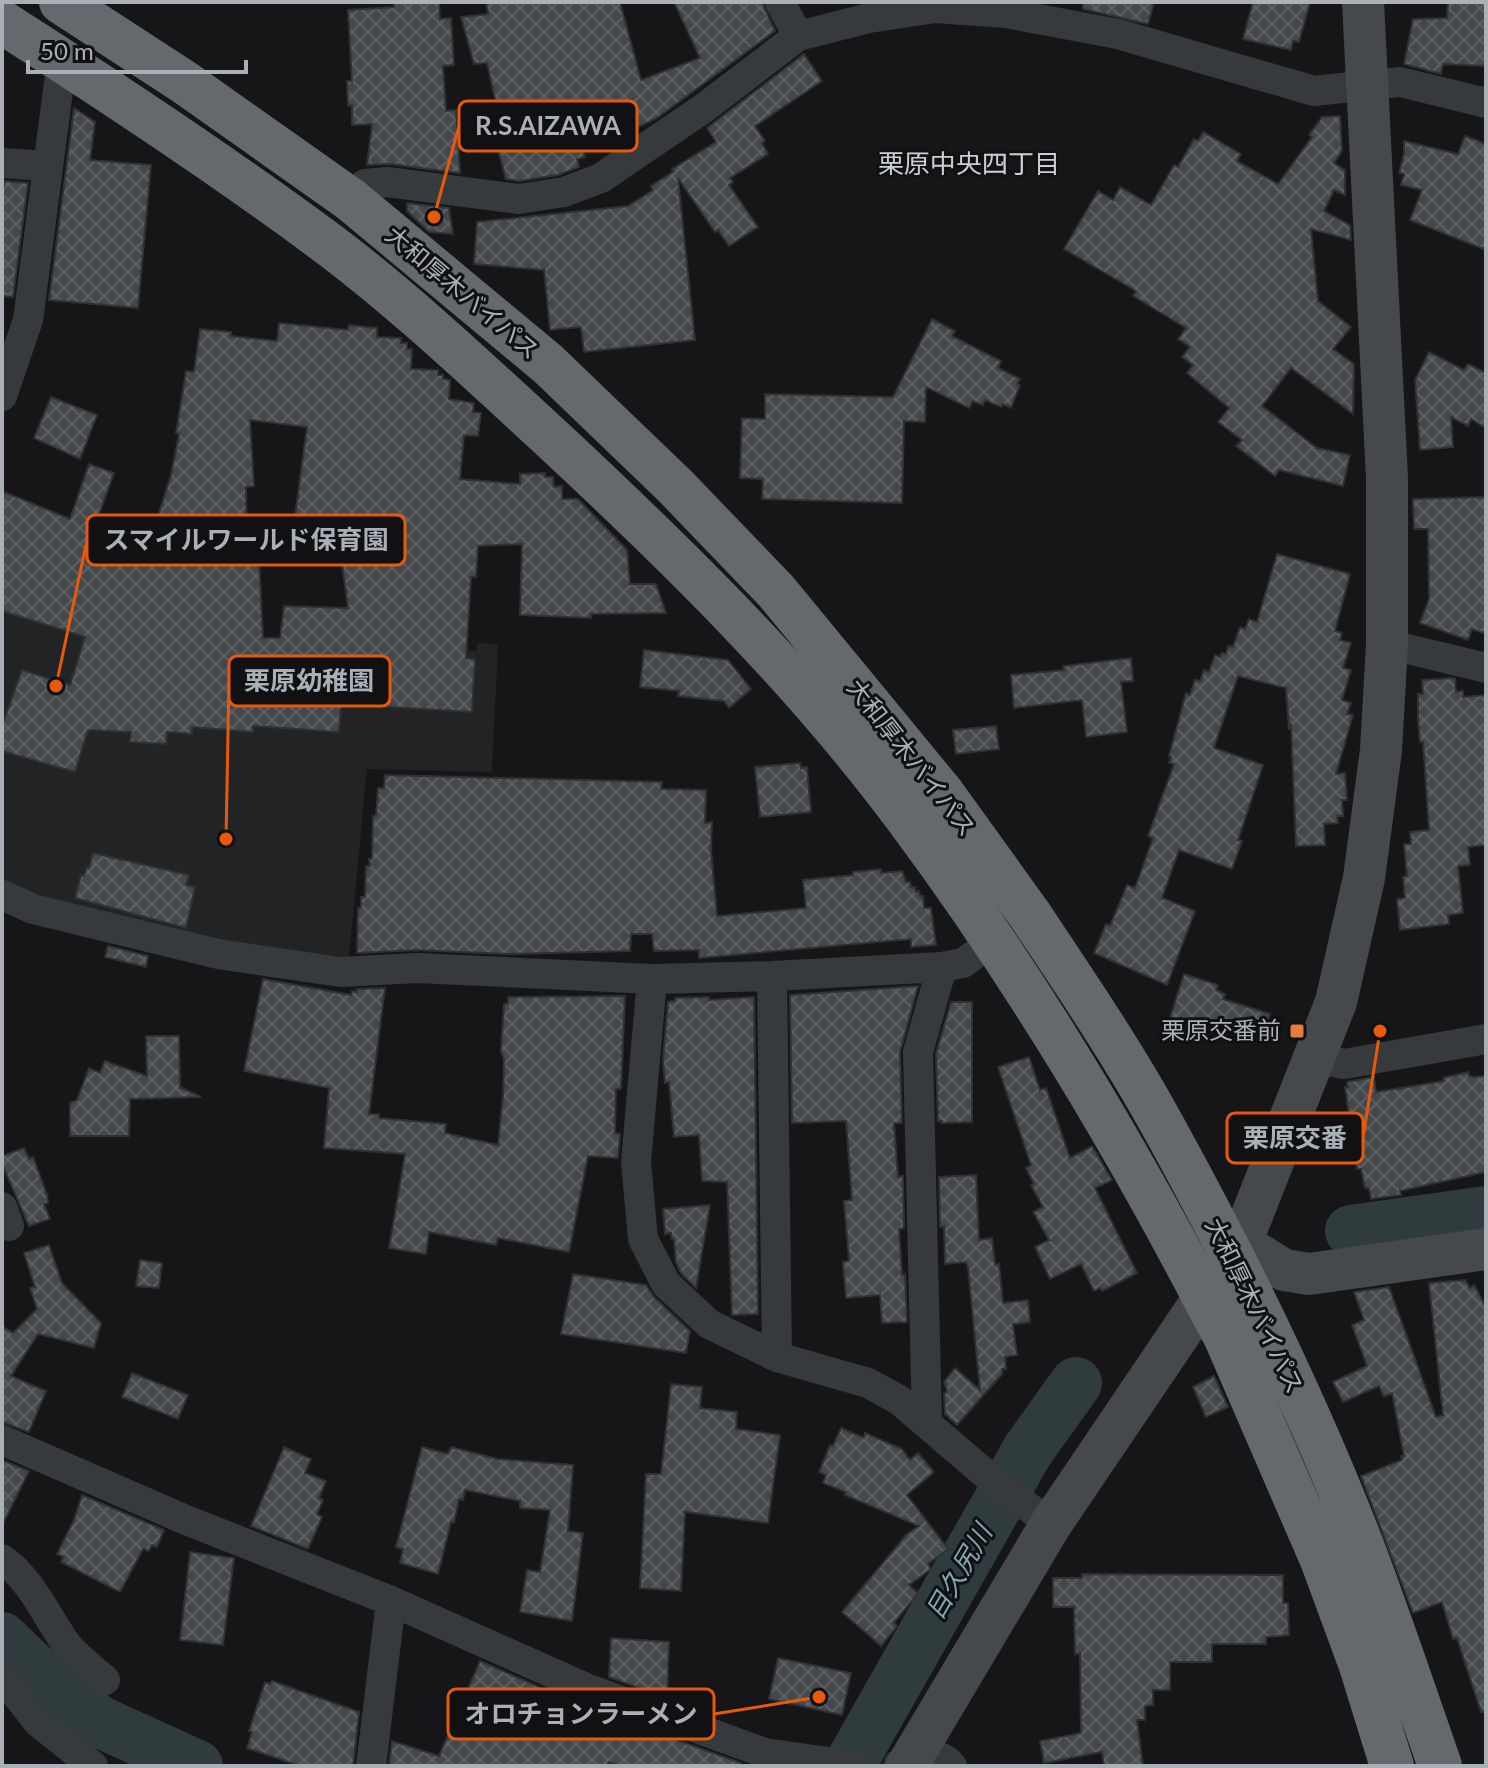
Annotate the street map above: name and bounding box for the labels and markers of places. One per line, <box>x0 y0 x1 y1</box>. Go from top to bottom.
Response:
callout: R.S.AIZAWA <box>459 101 637 151</box>
callout: スマイルワールド保育園 <box>87 515 405 565</box>
callout: 栗原幼稚園 <box>229 656 390 706</box>
place label: 栗原交番前 <box>1161 1015 1281 1044</box>
marker: 栗原交番前 <box>1288 1022 1306 1040</box>
callout: 栗原交番 <box>1227 1113 1363 1163</box>
callout: オロチョンラーメン <box>448 1689 714 1739</box>

